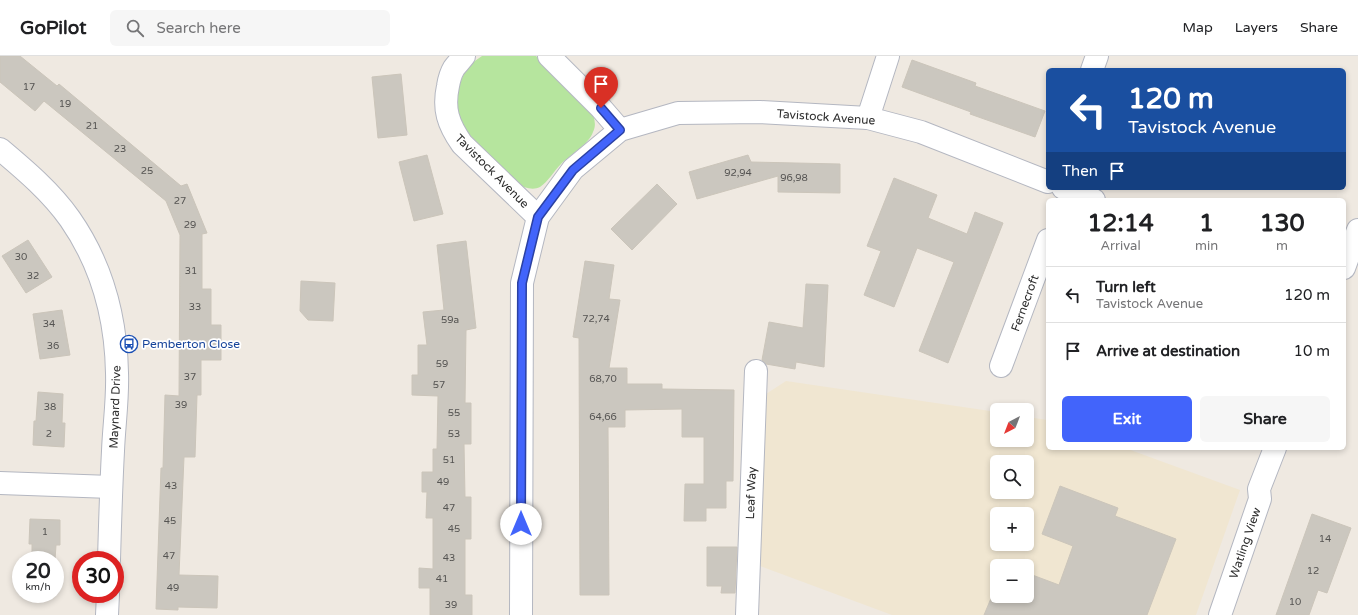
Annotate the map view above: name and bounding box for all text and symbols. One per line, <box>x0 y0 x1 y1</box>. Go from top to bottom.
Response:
search box <box>110 10 390 46</box>
text: GoPilot <box>20 17 86 39</box>
icon: search <box>124 17 146 39</box>
text: Search here <box>156 19 241 37</box>
text: Map <box>1183 19 1213 36</box>
text: Layers <box>1235 19 1278 36</box>
text: Share <box>1300 19 1338 36</box>
pin <box>584 67 618 108</box>
icon: arrive <box>590 73 612 95</box>
house number: 17 <box>23 81 35 93</box>
text: 120 m <box>1128 82 1214 116</box>
icon: left <box>1062 84 1114 136</box>
house number: 19 <box>59 98 71 110</box>
street label: Tavistock Avenue <box>776 107 876 127</box>
text: Tavistock Avenue <box>1128 116 1276 138</box>
house number: 21 <box>86 120 98 132</box>
street label: Tavistock Avenue <box>452 131 532 211</box>
house number: 23 <box>114 143 126 155</box>
icon: arrive <box>1106 160 1128 182</box>
text: Then <box>1062 162 1098 180</box>
house number: 25 <box>141 165 153 177</box>
house number: 92,94 <box>724 167 752 179</box>
house number: 96,98 <box>780 172 808 184</box>
house number: 27 <box>174 195 186 207</box>
text: 12:14 <box>1087 209 1154 238</box>
text: 1 <box>1199 209 1214 238</box>
text: 130 <box>1259 209 1305 238</box>
house number: 29 <box>184 219 196 231</box>
text: Arrival <box>1100 238 1141 254</box>
text: min <box>1195 238 1218 254</box>
text: m <box>1276 238 1288 254</box>
house number: 30 <box>15 251 27 263</box>
house number: 31 <box>185 265 197 277</box>
house number: 32 <box>27 270 39 282</box>
street label: Fernecroft <box>1008 272 1042 333</box>
text: Turn left <box>1096 278 1156 296</box>
icon: left <box>1062 284 1084 306</box>
text: 120 m <box>1284 286 1330 304</box>
text: Tavistock Avenue <box>1096 296 1203 312</box>
house number: 33 <box>189 301 201 313</box>
house number: 72,74 <box>582 313 610 325</box>
house number: 59a <box>441 314 459 326</box>
house number: 34 <box>43 318 55 330</box>
bus stop icon: Pemberton Close <box>119 334 139 354</box>
place label: Pemberton Close <box>142 337 240 351</box>
house number: 36 <box>47 340 59 352</box>
icon: arrive <box>1062 340 1084 362</box>
text: Arrive at destination <box>1096 342 1240 360</box>
text: 10 m <box>1293 342 1330 360</box>
house number: 59 <box>436 358 448 370</box>
street label: Maynard Drive <box>107 365 123 449</box>
house number: 37 <box>184 371 196 383</box>
house number: 68,70 <box>589 373 617 385</box>
house number: 57 <box>433 379 445 391</box>
button: Exit <box>1062 396 1192 442</box>
button: Share <box>1200 396 1330 442</box>
house number: 39 <box>175 399 187 411</box>
house number: 38 <box>44 401 56 413</box>
north arrow <box>990 403 1034 447</box>
map controls <box>990 403 1034 603</box>
house number: 55 <box>448 407 460 419</box>
house number: 64,66 <box>589 411 617 423</box>
house number: 2 <box>46 428 52 440</box>
house number: 53 <box>448 428 460 440</box>
house number: 51 <box>443 454 455 466</box>
button: search <box>990 455 1034 499</box>
street label: Leaf Way <box>743 466 759 520</box>
house number: 49 <box>437 476 449 488</box>
house number: 43 <box>165 480 177 492</box>
house number: 47 <box>443 502 455 514</box>
position arrow <box>500 503 542 545</box>
street label: Watling View <box>1226 505 1264 580</box>
button: + <box>990 507 1034 551</box>
house number: 45 <box>164 515 176 527</box>
house number: 45 <box>448 523 460 535</box>
house number: 1 <box>42 526 48 538</box>
house number: 14 <box>1319 533 1331 545</box>
house number: 47 <box>163 550 175 562</box>
speed limit sign: 30 <box>72 551 124 603</box>
house number: 43 <box>443 552 455 564</box>
button: − <box>990 559 1034 603</box>
text: 20 <box>25 560 51 584</box>
house number: 12 <box>1307 565 1319 577</box>
house number: 41 <box>436 573 448 585</box>
text: km/h <box>25 581 51 593</box>
house number: 49 <box>167 582 179 594</box>
house number: 10 <box>1289 596 1301 608</box>
house number: 39 <box>445 599 457 611</box>

